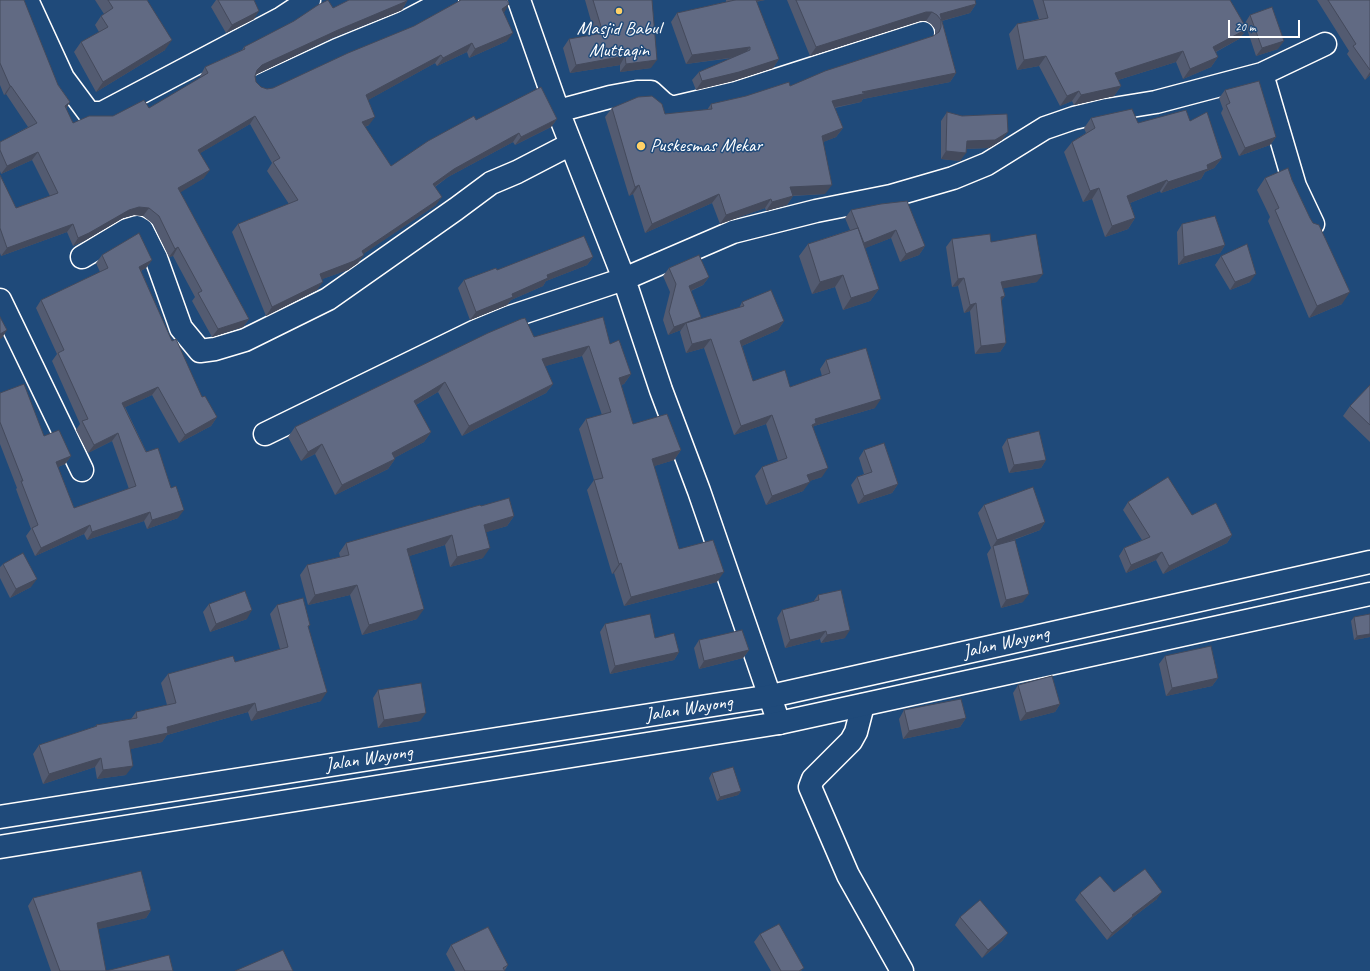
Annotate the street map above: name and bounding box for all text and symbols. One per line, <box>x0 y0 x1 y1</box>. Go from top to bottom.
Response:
marker: Masjid Babul Muttaqin <box>614 6 624 16</box>
scale bar <box>1230 12 1302 38</box>
place label: Masjid Babul Muttaqin <box>577 18 661 62</box>
text: 20 m <box>1235 19 1255 35</box>
place label: Puskesmas Mekar <box>650 135 762 157</box>
marker: Puskesmas Mekar <box>635 140 647 152</box>
street label: Jalan Wayong <box>961 622 1051 664</box>
street label: Jalan Wayong <box>644 691 734 727</box>
street label: Jalan Wayong <box>324 741 414 777</box>

